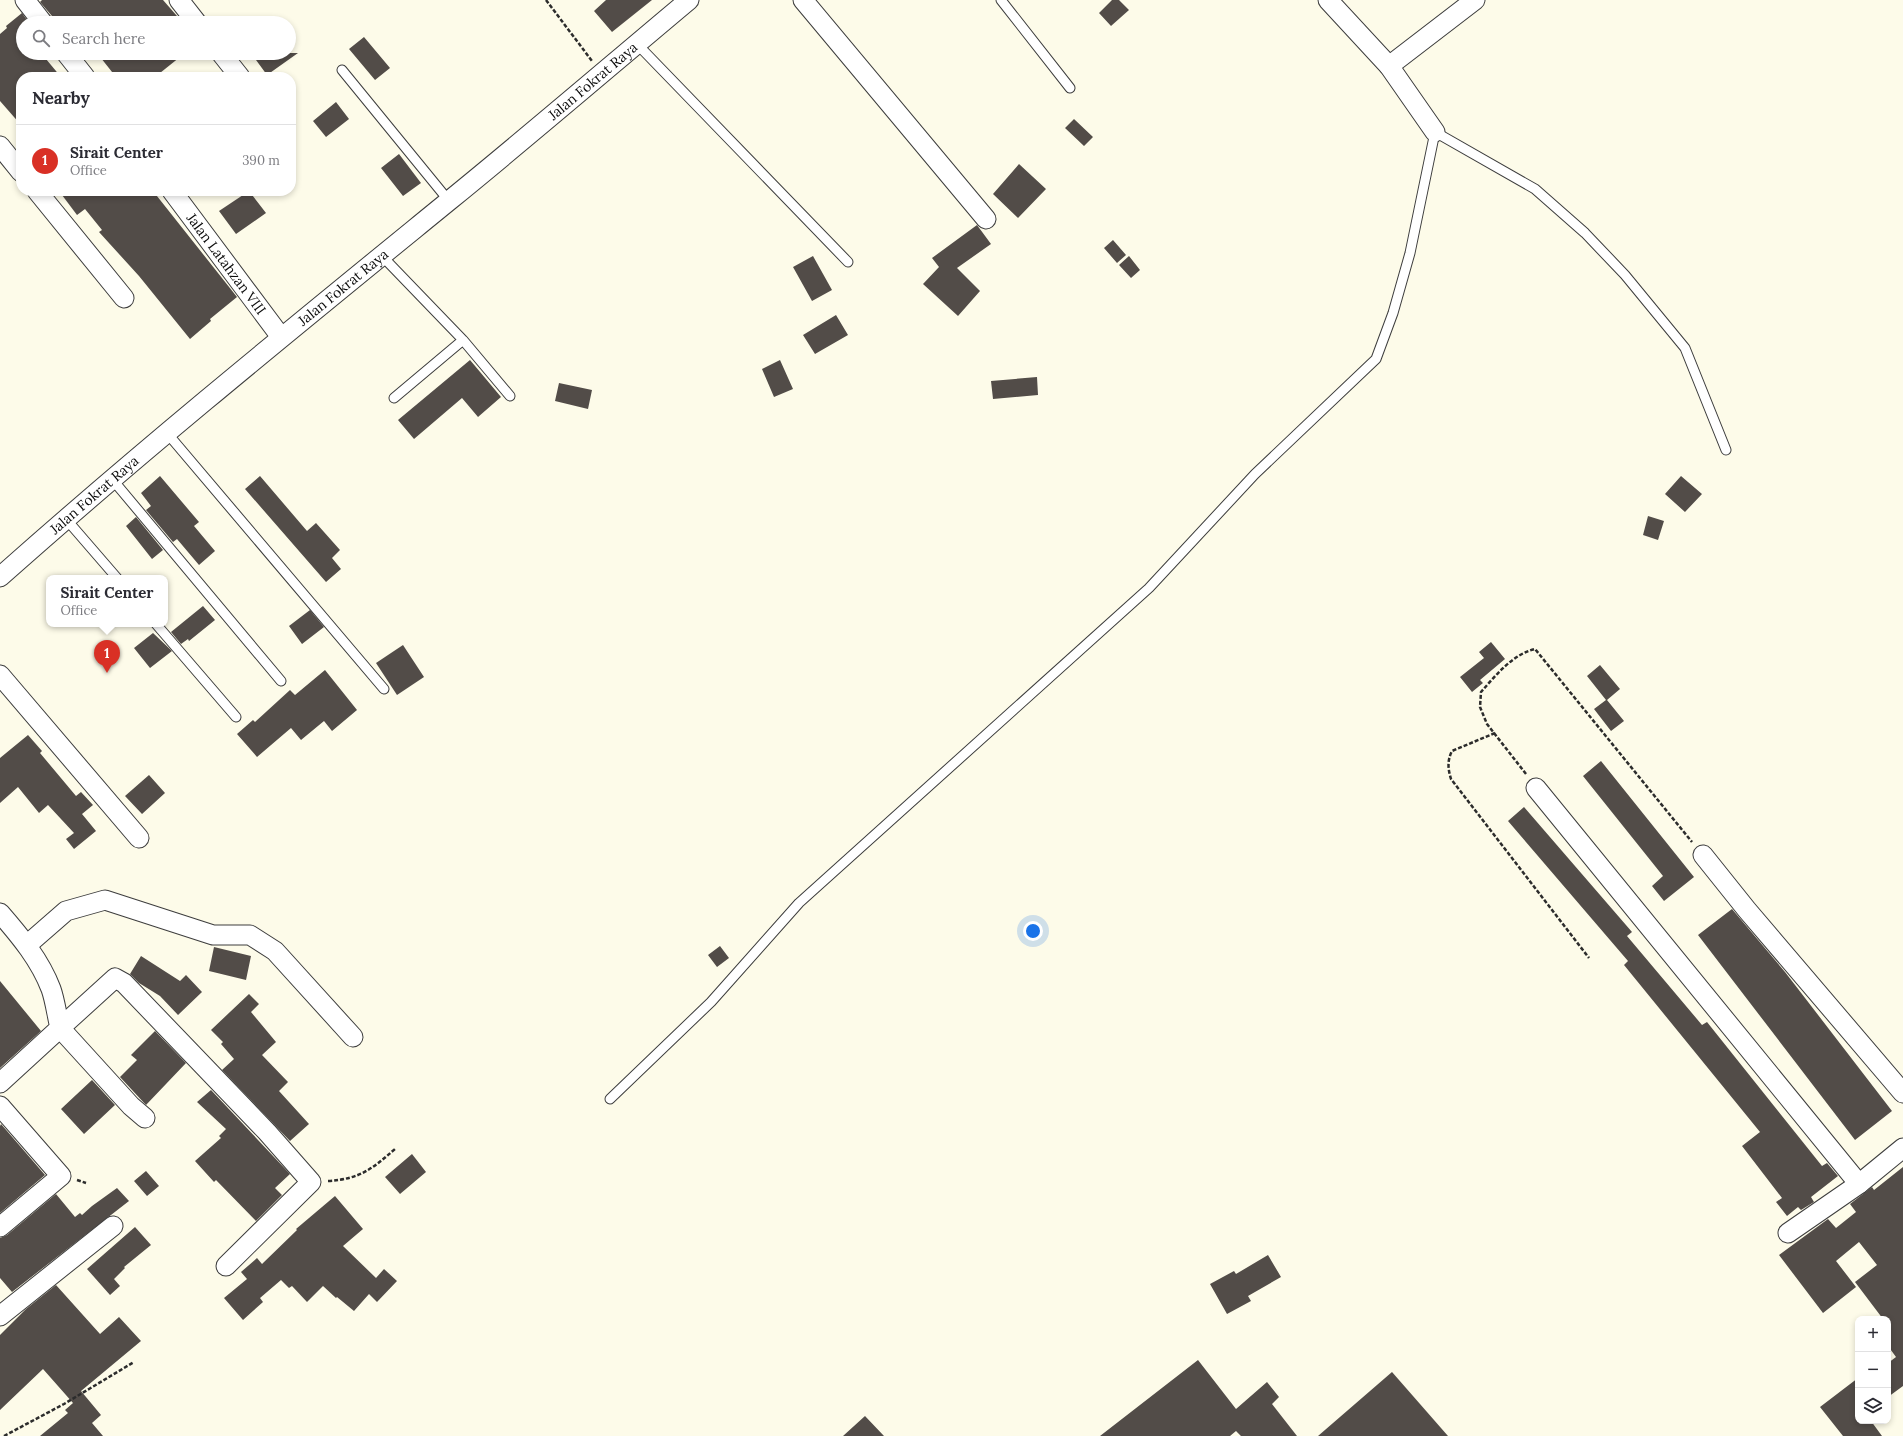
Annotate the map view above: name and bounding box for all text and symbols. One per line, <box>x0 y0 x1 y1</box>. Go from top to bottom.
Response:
search box <box>16 16 296 60</box>
icon: search <box>30 27 52 49</box>
text: Search here <box>62 29 145 48</box>
street label: Jalan Fokrat Raya <box>544 38 641 125</box>
text: Nearby <box>32 87 90 109</box>
text: Sirait Center <box>70 143 163 162</box>
text: 1 <box>42 152 48 169</box>
text: 390 m <box>242 152 280 169</box>
text: Office <box>70 162 107 179</box>
street label: Jalan Latahzan VIII <box>182 209 270 318</box>
street label: Jalan Fokrat Raya <box>293 245 392 330</box>
street label: Jalan Fokrat Raya <box>45 452 142 539</box>
popup <box>46 575 168 627</box>
text: Sirait Center <box>60 583 154 602</box>
text: Office <box>60 602 97 619</box>
pin: 1 <box>94 640 120 673</box>
your location <box>1023 921 1043 941</box>
map controls <box>1855 1316 1891 1424</box>
button: + <box>1855 1316 1891 1352</box>
button: − <box>1855 1352 1891 1388</box>
button: layers <box>1855 1388 1891 1424</box>

